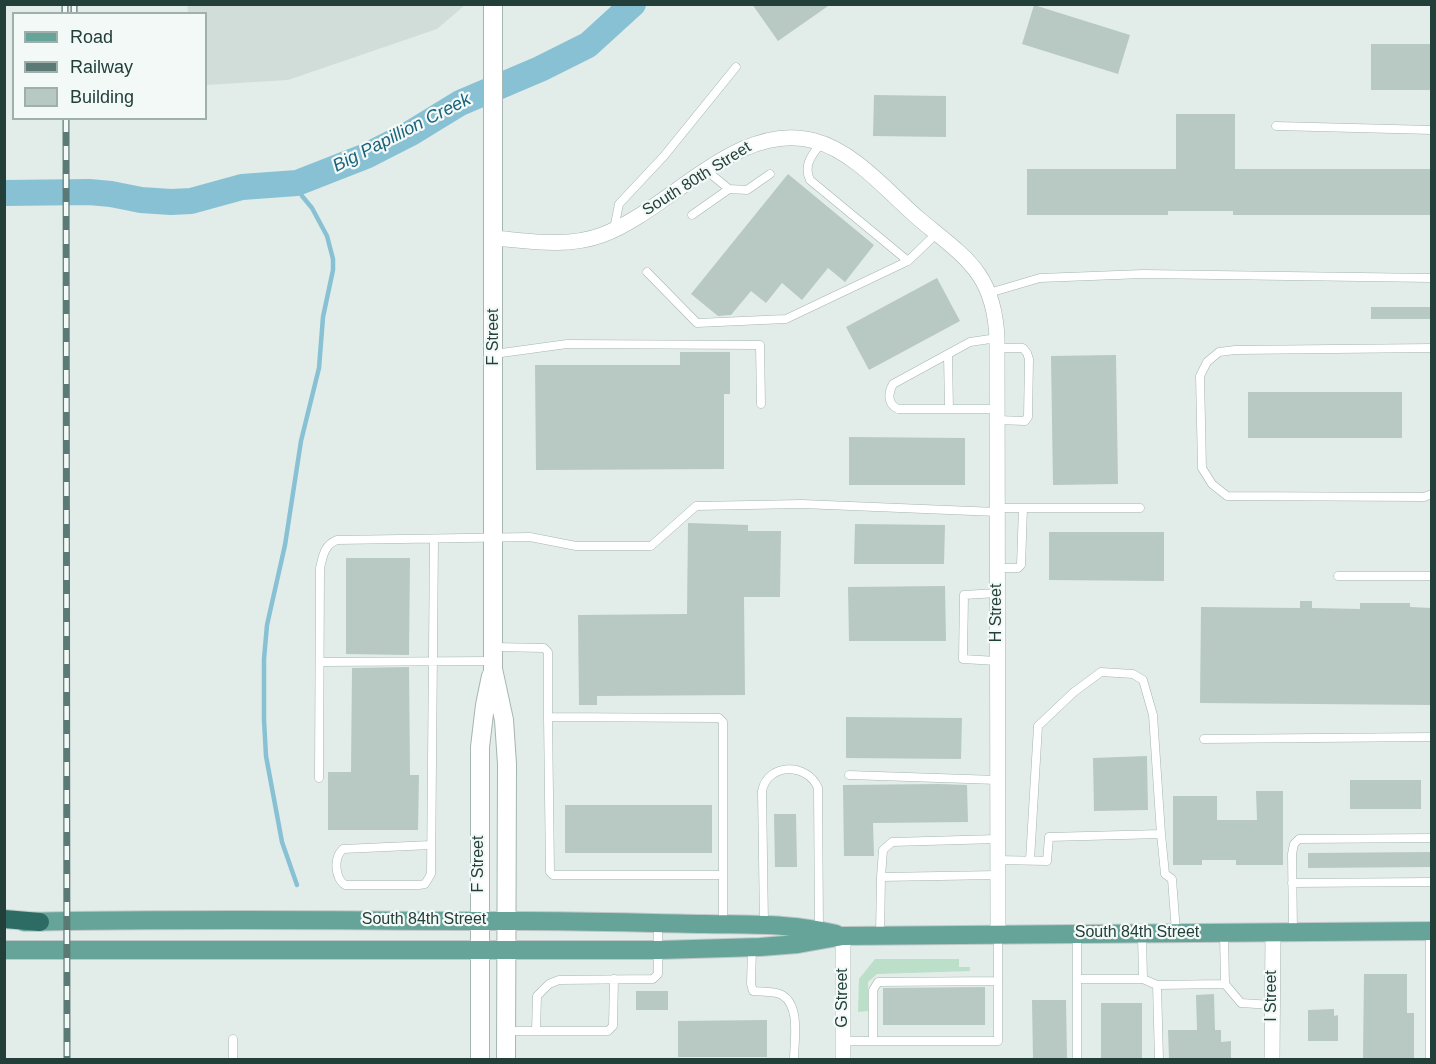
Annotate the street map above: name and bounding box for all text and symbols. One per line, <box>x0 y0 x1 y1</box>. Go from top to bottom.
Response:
legend <box>12 12 207 120</box>
text: Road <box>70 27 113 47</box>
text: Railway <box>70 57 133 77</box>
text: Building <box>70 87 134 107</box>
water label: Big Papillion Creek <box>329 89 475 177</box>
street label: South 80th Street <box>639 138 755 220</box>
street label: F Street <box>484 309 504 365</box>
street label: H Street <box>987 584 1007 642</box>
street label: F Street <box>469 836 489 892</box>
street label: South 84th Street <box>362 910 486 930</box>
street label: South 84th Street <box>1075 923 1199 943</box>
street label: G Street <box>833 968 853 1028</box>
street label: I Street <box>1262 970 1282 1022</box>

